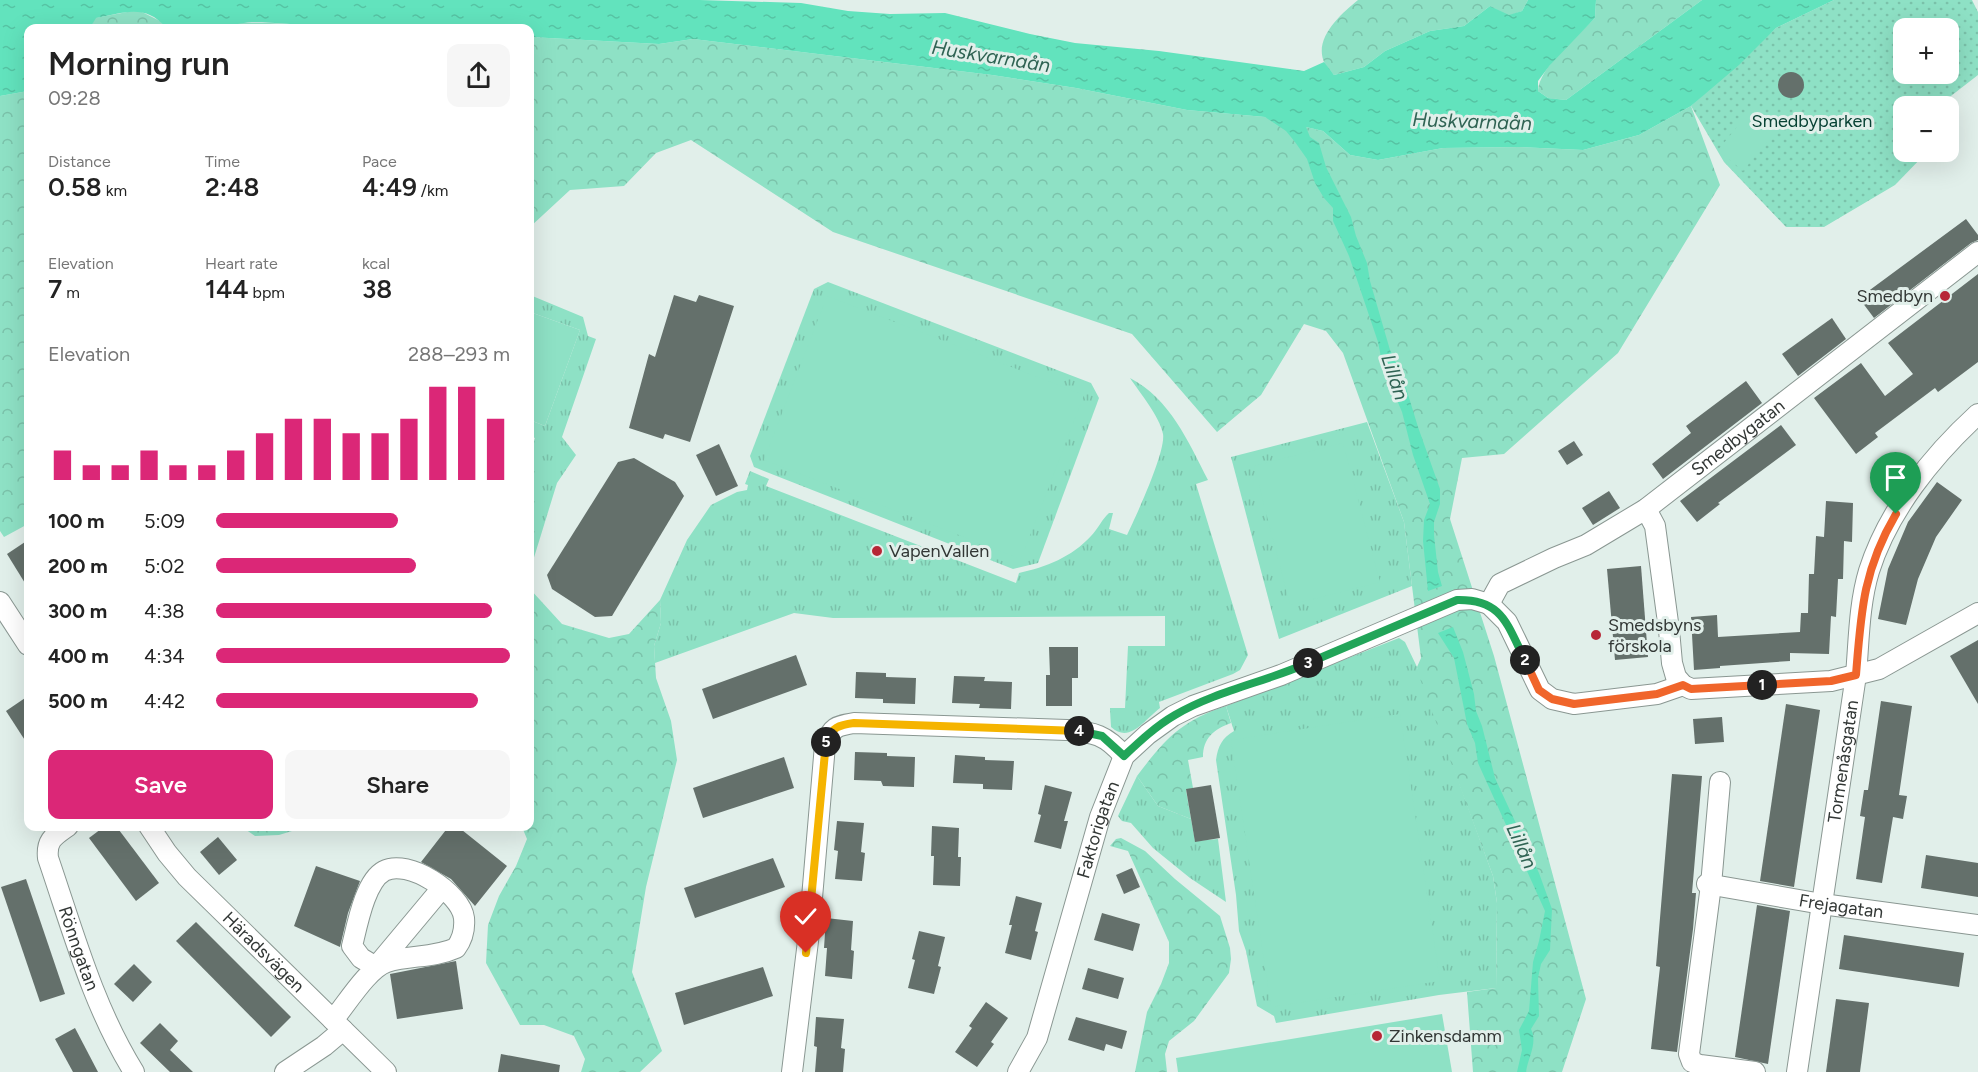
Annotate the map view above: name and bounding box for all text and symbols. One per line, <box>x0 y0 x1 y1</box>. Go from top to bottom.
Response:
map controls <box>1893 18 1959 162</box>
button: + <box>1893 18 1959 84</box>
water label: Huskvarnaån <box>930 35 1052 77</box>
text: Morning run <box>48 44 230 83</box>
button: share <box>447 44 510 107</box>
text: 09:28 <box>48 86 101 110</box>
button: − <box>1893 96 1959 162</box>
water label: Huskvarnaån <box>1412 107 1532 135</box>
park label: Smedbyparken <box>1752 110 1872 132</box>
text: Distance <box>48 152 111 171</box>
text: Time <box>205 152 240 171</box>
text: Pace <box>362 152 397 171</box>
text: 0.58 <box>48 171 102 203</box>
text: 2:48 <box>205 171 259 203</box>
text: 4:49 <box>362 171 417 203</box>
text: km <box>102 181 127 200</box>
text: /km <box>417 181 448 200</box>
text: Elevation <box>48 254 114 273</box>
text: Heart rate <box>205 254 278 273</box>
text: kcal <box>362 254 390 273</box>
text: 7 <box>48 273 62 305</box>
text: 144 <box>205 273 249 305</box>
text: 38 <box>362 273 392 305</box>
text: m <box>62 283 80 302</box>
text: bpm <box>249 283 285 302</box>
place label: Smedbyn <box>1856 285 1933 307</box>
marker: Smedbyn <box>1938 289 1952 303</box>
text: Elevation <box>48 342 130 366</box>
text: 288–293 m <box>408 342 510 366</box>
water label: Lillån <box>1376 351 1414 403</box>
street label: Smedbygatan <box>1687 395 1789 481</box>
pin <box>1870 452 1921 514</box>
icon: arrive <box>1879 461 1912 494</box>
text: 100 m <box>48 509 105 533</box>
text: 5:09 <box>144 509 185 533</box>
place label: VapenVallen <box>889 540 989 562</box>
marker: VapenVallen <box>870 544 884 558</box>
text: 200 m <box>48 554 108 578</box>
text: 5:02 <box>144 554 185 578</box>
text: 300 m <box>48 599 107 623</box>
text: 4:38 <box>144 599 185 623</box>
place label: Smedsbyns förskola <box>1608 614 1701 657</box>
marker: Smedsbyns förskola <box>1589 628 1603 642</box>
text: 400 m <box>48 644 109 668</box>
text: 4:34 <box>144 644 185 668</box>
pin: 2 <box>1510 645 1540 675</box>
pin: 3 <box>1293 648 1323 678</box>
text: 2 <box>1520 650 1530 669</box>
text: 3 <box>1304 653 1312 672</box>
pin: 1 <box>1747 670 1777 700</box>
text: 1 <box>1759 675 1765 694</box>
text: 500 m <box>48 689 108 713</box>
text: 4:42 <box>144 689 185 713</box>
street label: Tormenåsgatan <box>1823 699 1863 824</box>
pin: 4 <box>1064 716 1094 746</box>
text: 4 <box>1074 721 1084 740</box>
pin: 5 <box>811 727 841 757</box>
text: 5 <box>821 732 831 751</box>
button: Save <box>48 750 273 819</box>
button: Share <box>285 750 510 819</box>
street label: Faktorigatan <box>1072 778 1124 881</box>
water label: Lillån <box>1502 820 1542 872</box>
street label: Frejagatan <box>1797 889 1885 923</box>
pin <box>780 891 831 953</box>
icon: check <box>789 900 822 933</box>
street label: Rönngatan <box>54 904 104 994</box>
street label: Häradsvägen <box>218 907 309 997</box>
place label: Zinkensdamm <box>1389 1025 1502 1047</box>
marker: Zinkensdamm <box>1370 1029 1384 1043</box>

